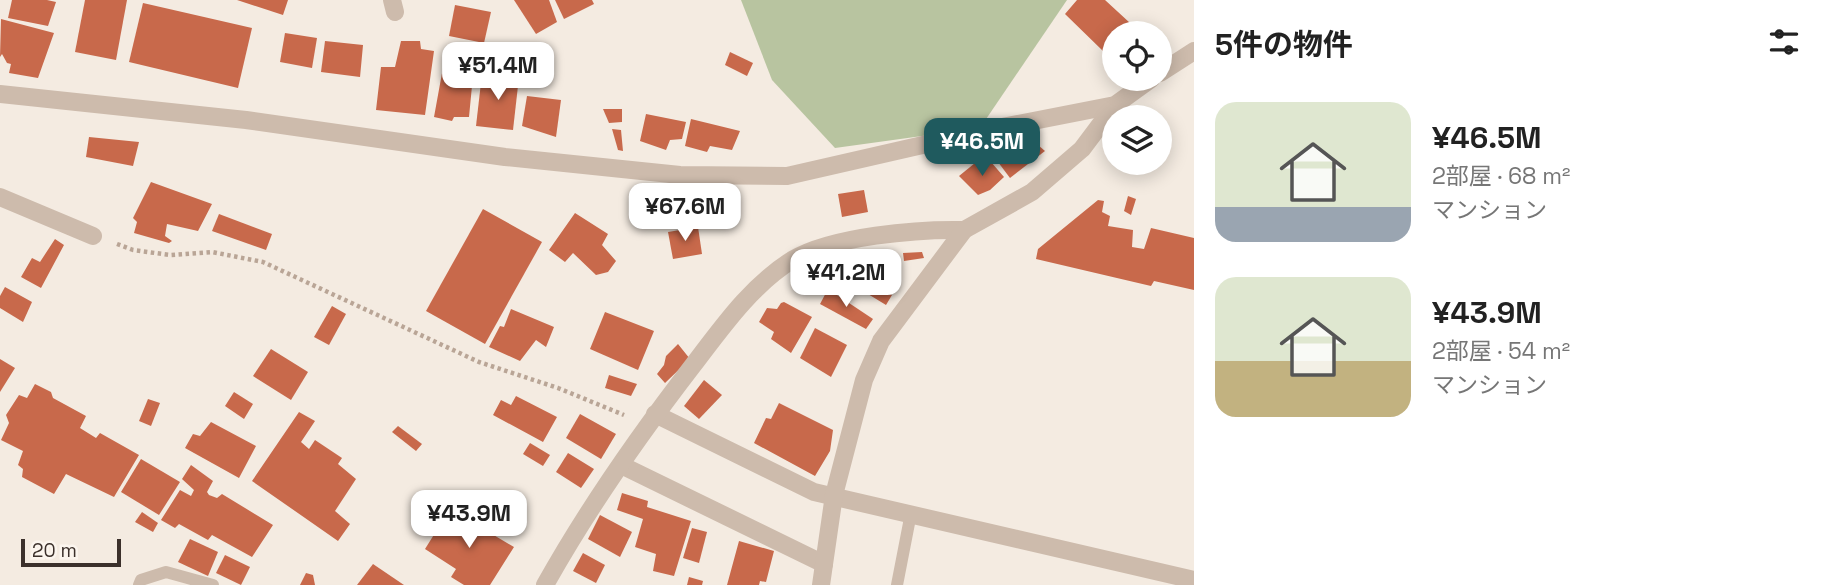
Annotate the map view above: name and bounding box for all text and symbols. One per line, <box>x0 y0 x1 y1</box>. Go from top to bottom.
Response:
map controls <box>1102 21 1172 175</box>
button: locate <box>1102 21 1172 91</box>
icon: filters <box>1765 23 1803 61</box>
text: 5件の物件 <box>1215 25 1353 64</box>
pin: ¥51.4M <box>441 42 555 102</box>
text: ¥51.4M <box>458 50 538 80</box>
button: layers <box>1102 105 1172 175</box>
pin: ¥46.5M <box>925 118 1039 178</box>
text: ¥46.5M <box>1432 118 1542 157</box>
text: ¥46.5M <box>940 126 1024 156</box>
icon: home <box>1271 130 1355 214</box>
text: 2部屋 · 68 m² <box>1432 161 1571 191</box>
pin: ¥67.6M <box>628 184 742 243</box>
text: ¥67.6M <box>645 191 725 221</box>
text: マンション <box>1432 195 1547 225</box>
pin: ¥41.2M <box>789 250 903 309</box>
text: ¥41.2M <box>806 257 886 287</box>
text: ¥43.9M <box>1432 293 1542 332</box>
icon: home <box>1271 305 1355 389</box>
text: 2部屋 · 54 m² <box>1432 336 1570 366</box>
text: マンション <box>1432 370 1547 400</box>
pin: ¥43.9M <box>412 490 526 550</box>
text: ¥43.9M <box>427 498 511 528</box>
scale bar <box>21 536 121 568</box>
text: 20 m <box>32 538 77 563</box>

